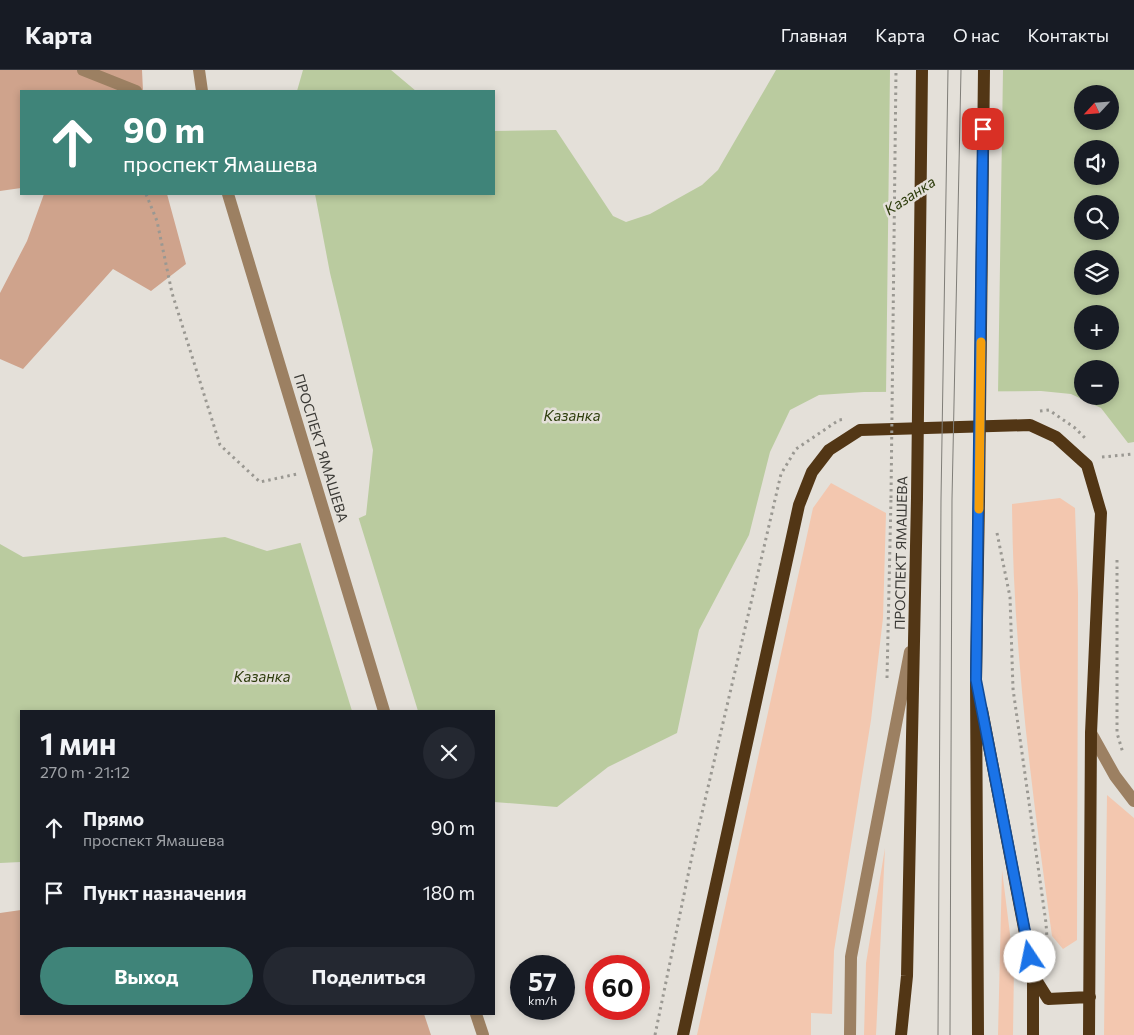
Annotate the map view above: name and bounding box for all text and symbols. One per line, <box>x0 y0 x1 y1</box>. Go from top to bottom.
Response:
text: Карта <box>25 20 92 49</box>
text: Главная <box>781 24 847 46</box>
text: Карта <box>875 24 925 46</box>
text: О нас <box>953 24 1000 46</box>
text: Контакты <box>1028 24 1109 46</box>
north arrow <box>1074 85 1119 130</box>
map controls <box>1074 85 1119 405</box>
text: 90 m <box>123 107 205 150</box>
pin <box>962 108 1004 150</box>
icon: ahead <box>40 110 105 175</box>
icon: arrive <box>969 115 997 143</box>
button: sound <box>1074 140 1119 185</box>
text: проспект Ямашева <box>123 150 318 177</box>
water label: Казанка <box>881 172 939 218</box>
button: search <box>1074 195 1119 240</box>
button: layers <box>1074 250 1119 295</box>
button: + <box>1074 305 1119 350</box>
button: − <box>1074 360 1119 405</box>
street label: ПРОСПЕКТ ЯМАШЕВА <box>291 372 352 524</box>
water label: Казанка <box>543 406 601 424</box>
street label: ПРОСПЕКТ ЯМАШЕВА <box>891 475 910 630</box>
water label: Казанка <box>233 667 291 685</box>
text: 1 мин <box>40 724 116 761</box>
button: close <box>423 727 475 779</box>
text: 270 m · 21:12 <box>40 762 130 781</box>
text: Прямо <box>83 807 144 830</box>
icon: ahead <box>40 814 68 842</box>
text: 90 m <box>431 816 475 839</box>
text: проспект Ямашева <box>83 830 225 849</box>
icon: arrive <box>40 879 68 907</box>
text: Пункт назначения <box>83 881 246 904</box>
text: 180 m <box>423 881 475 904</box>
position arrow <box>1003 930 1055 982</box>
button: Выход <box>40 947 253 1005</box>
button: Поделиться <box>263 947 475 1005</box>
speed limit sign: 60 <box>585 955 650 1020</box>
text: 57 <box>528 966 557 996</box>
text: km/h <box>528 993 557 1007</box>

